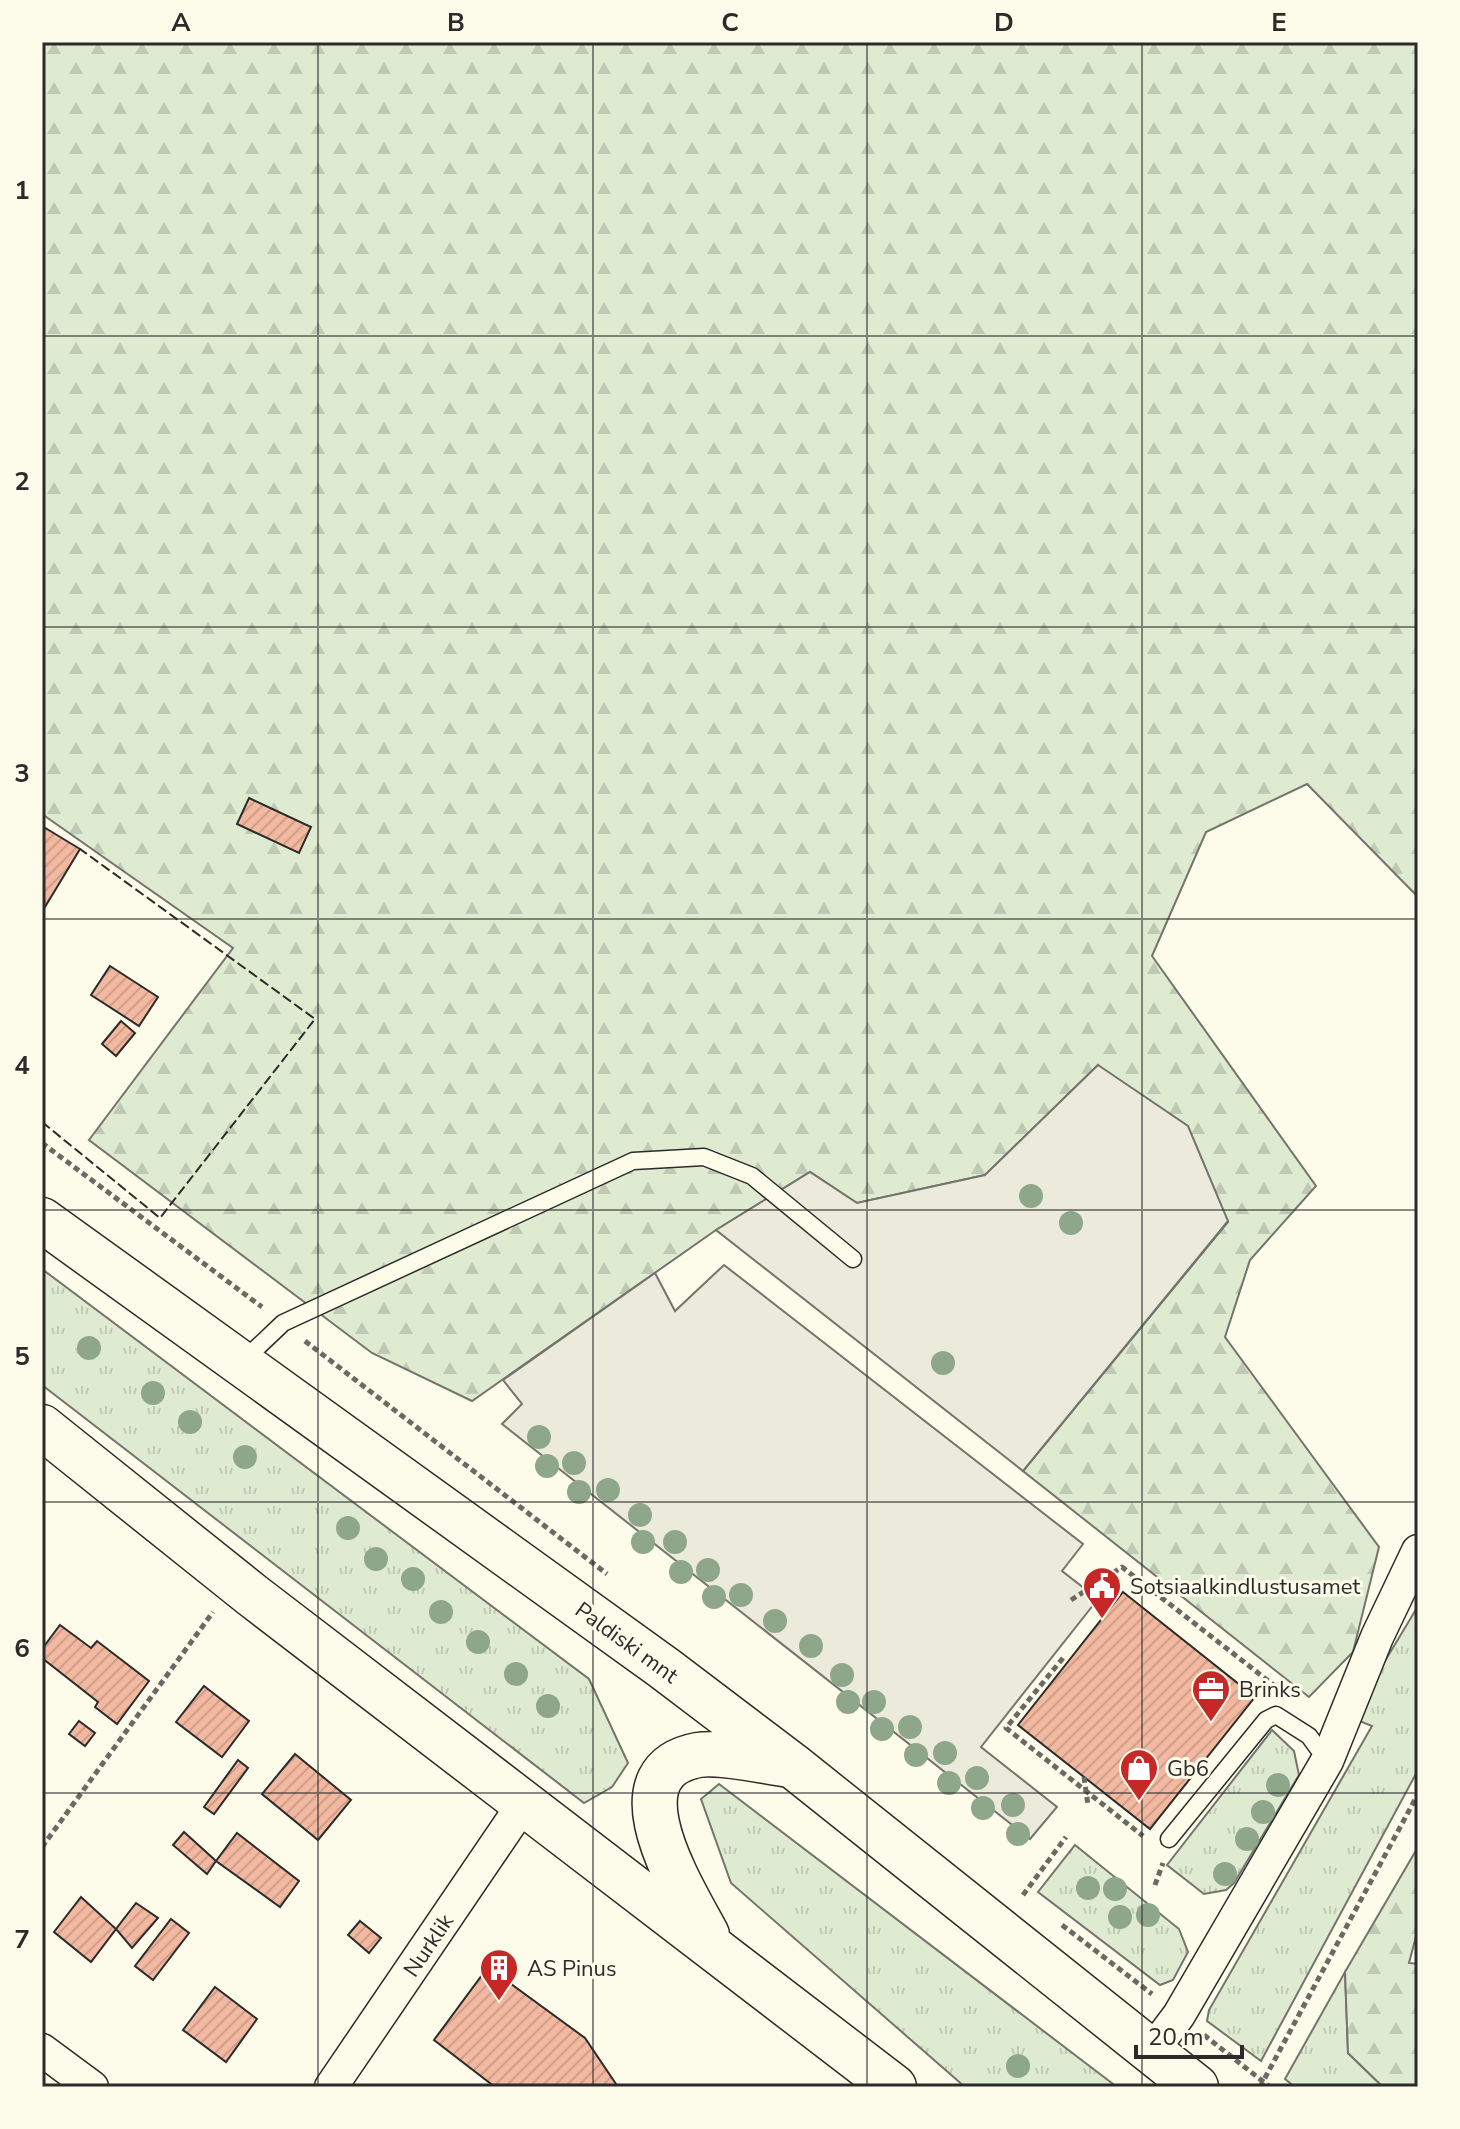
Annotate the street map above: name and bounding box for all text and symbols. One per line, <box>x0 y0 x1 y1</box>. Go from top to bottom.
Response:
text: A <box>171 5 191 40</box>
text: B <box>447 5 465 40</box>
text: C <box>721 5 739 40</box>
text: D <box>994 5 1014 40</box>
text: E <box>1271 5 1287 40</box>
text: 1 <box>14 173 30 208</box>
text: 2 <box>14 464 30 499</box>
text: 3 <box>14 756 30 791</box>
text: 4 <box>14 1048 30 1083</box>
text: 5 <box>14 1339 30 1374</box>
public building icon: Sotsiaalkindlustusamet <box>1081 1565 1123 1620</box>
place label: Sotsiaalkindlustusamet <box>1130 1572 1360 1602</box>
street label: Paldiski mnt <box>569 1595 684 1691</box>
text: 6 <box>14 1631 30 1666</box>
office icon: Brinks <box>1190 1668 1232 1723</box>
place label: Brinks <box>1239 1675 1301 1705</box>
shop icon: Gb6 <box>1118 1747 1160 1802</box>
place label: Gb6 <box>1167 1754 1209 1784</box>
street label: Nurklik <box>397 1907 461 1983</box>
text: 7 <box>14 1922 30 1957</box>
building icon: AS Pinus <box>478 1947 520 2002</box>
place label: AS Pinus <box>527 1954 617 1984</box>
scale bar <box>1136 2009 1242 2059</box>
text: 20 m <box>1148 2021 1204 2053</box>

